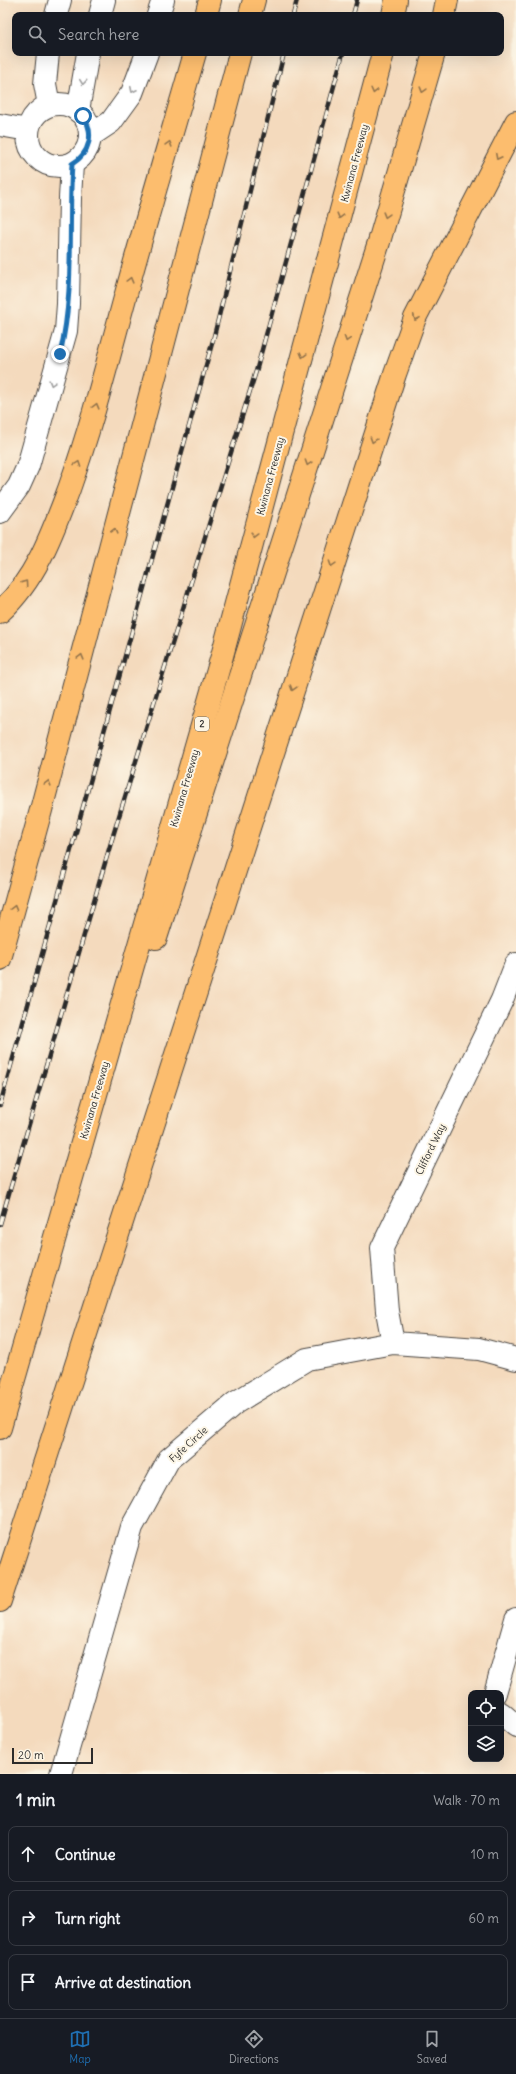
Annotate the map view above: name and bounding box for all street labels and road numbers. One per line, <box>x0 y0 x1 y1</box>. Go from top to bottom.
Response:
street label: Kwinana Freeway <box>338 123 371 204</box>
street label: Kwinana Freeway <box>254 436 287 517</box>
road number: 2 <box>195 717 209 731</box>
street label: Kwinana Freeway <box>167 748 202 829</box>
street label: Kwinana Freeway <box>77 1060 112 1141</box>
street label: Clifford Way <box>412 1121 448 1177</box>
street label: Fyfe Circle <box>166 1424 210 1465</box>

